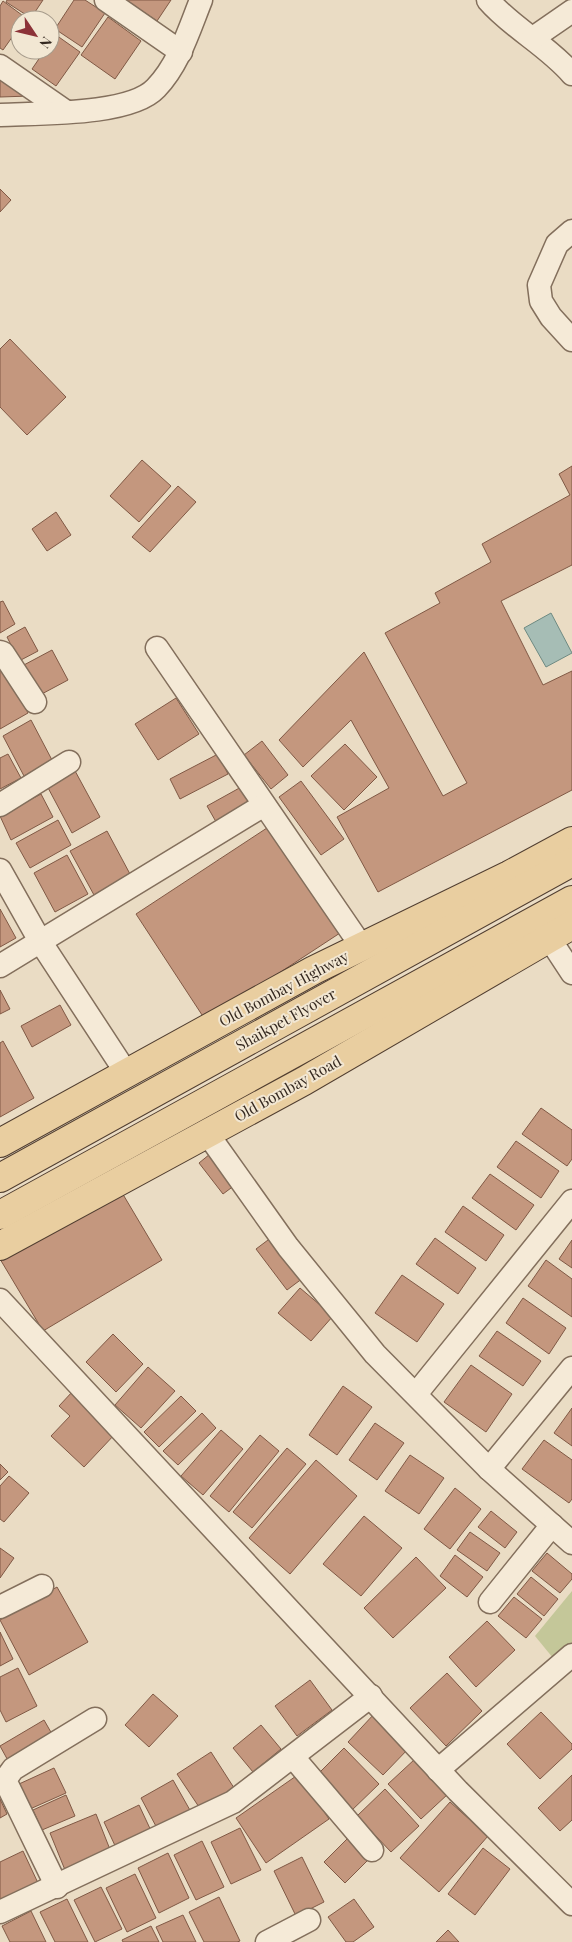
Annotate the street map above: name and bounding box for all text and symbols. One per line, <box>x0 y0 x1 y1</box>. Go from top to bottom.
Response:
north arrow <box>10 10 60 60</box>
text: N <box>35 33 57 52</box>
street label: Old Bombay Highway <box>215 945 352 1031</box>
street label: Shaikpet Flyover <box>232 983 340 1055</box>
street label: Old Bombay Road <box>230 1050 345 1126</box>

